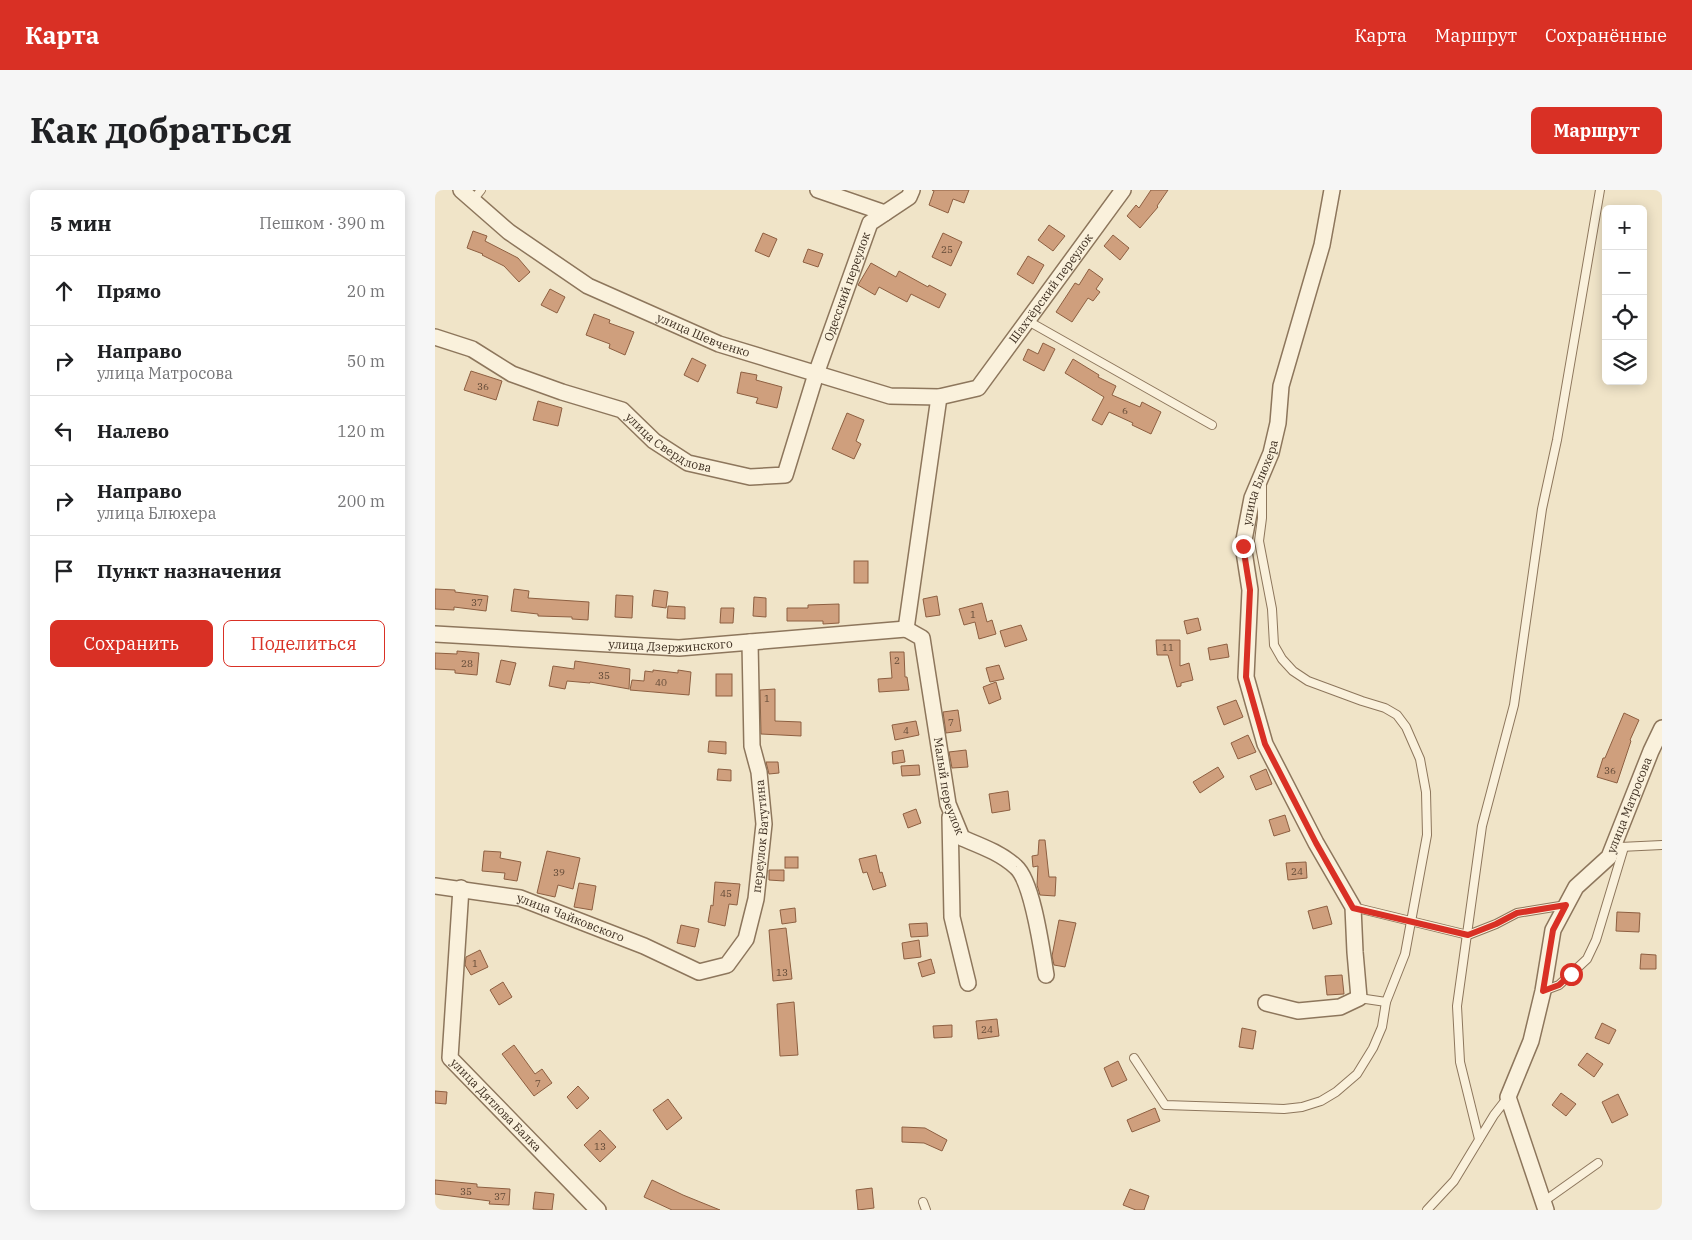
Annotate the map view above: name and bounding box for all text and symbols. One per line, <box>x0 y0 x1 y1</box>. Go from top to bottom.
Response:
text: Карта <box>25 19 100 51</box>
text: Карта <box>1354 24 1407 47</box>
text: Маршрут <box>1435 24 1517 47</box>
text: Сохранённые <box>1545 24 1667 47</box>
text: Как добраться <box>30 107 292 153</box>
button: Маршрут <box>1531 107 1662 154</box>
map controls <box>1602 205 1647 385</box>
button: + <box>1602 205 1647 250</box>
text: 5 мин <box>50 209 112 237</box>
text: Пешком · 390 m <box>259 213 385 233</box>
street label: Одесский переулок <box>820 230 873 343</box>
street label: Шахтёрский переулок <box>1005 230 1096 346</box>
house number: 25 <box>941 243 953 256</box>
button: − <box>1602 250 1647 295</box>
icon: ahead <box>50 277 78 305</box>
text: Прямо <box>97 279 161 303</box>
text: 20 m <box>347 281 385 301</box>
button: locate <box>1602 295 1647 340</box>
street label: улица Шевченко <box>655 309 752 360</box>
text: Направо <box>97 339 182 363</box>
button: layers <box>1602 340 1647 385</box>
icon: right <box>50 347 78 375</box>
text: 50 m <box>347 351 385 371</box>
text: улица Матросова <box>97 363 233 383</box>
house number: 36 <box>477 380 489 393</box>
house number: 6 <box>1122 404 1128 417</box>
street label: улица Свердлова <box>622 409 713 475</box>
icon: left <box>50 417 78 445</box>
text: Налево <box>97 419 169 443</box>
text: 120 m <box>337 421 385 441</box>
street label: улица Блюхера <box>1239 438 1281 527</box>
text: Направо <box>97 479 182 503</box>
icon: right <box>50 487 78 515</box>
text: 200 m <box>337 491 385 511</box>
text: улица Блюхера <box>97 503 217 523</box>
route end <box>1232 535 1255 558</box>
icon: arrive <box>50 557 78 585</box>
text: Пункт назначения <box>97 559 281 583</box>
house number: 37 <box>471 596 483 609</box>
house number: 1 <box>970 608 976 621</box>
button: Сохранить <box>50 620 213 667</box>
button: Поделиться <box>223 620 385 667</box>
street label: улица Дзержинского <box>608 636 733 655</box>
house number: 11 <box>1162 641 1174 654</box>
house number: 2 <box>894 654 900 667</box>
house number: 28 <box>461 657 473 670</box>
house number: 35 <box>598 669 610 682</box>
house number: 40 <box>655 676 667 689</box>
house number: 1 <box>764 692 770 705</box>
house number: 7 <box>948 716 954 729</box>
house number: 4 <box>903 724 909 737</box>
street label: Малый переулок <box>931 736 968 837</box>
street label: улица Матросова <box>1603 754 1655 855</box>
house number: 36 <box>1604 764 1616 777</box>
street label: переулок Ватутина <box>749 779 771 894</box>
house number: 24 <box>1291 865 1303 878</box>
house number: 39 <box>553 866 565 879</box>
house number: 45 <box>720 887 732 900</box>
street label: улица Чайковского <box>516 890 627 945</box>
house number: 1 <box>472 957 478 970</box>
route start <box>1560 963 1583 986</box>
house number: 13 <box>776 966 788 979</box>
house number: 24 <box>981 1023 993 1036</box>
street label: улица Дятлова Балка <box>447 1055 545 1155</box>
house number: 7 <box>535 1077 541 1090</box>
house number: 13 <box>594 1140 606 1153</box>
house number: 35 <box>460 1185 472 1198</box>
house number: 37 <box>494 1190 506 1203</box>

